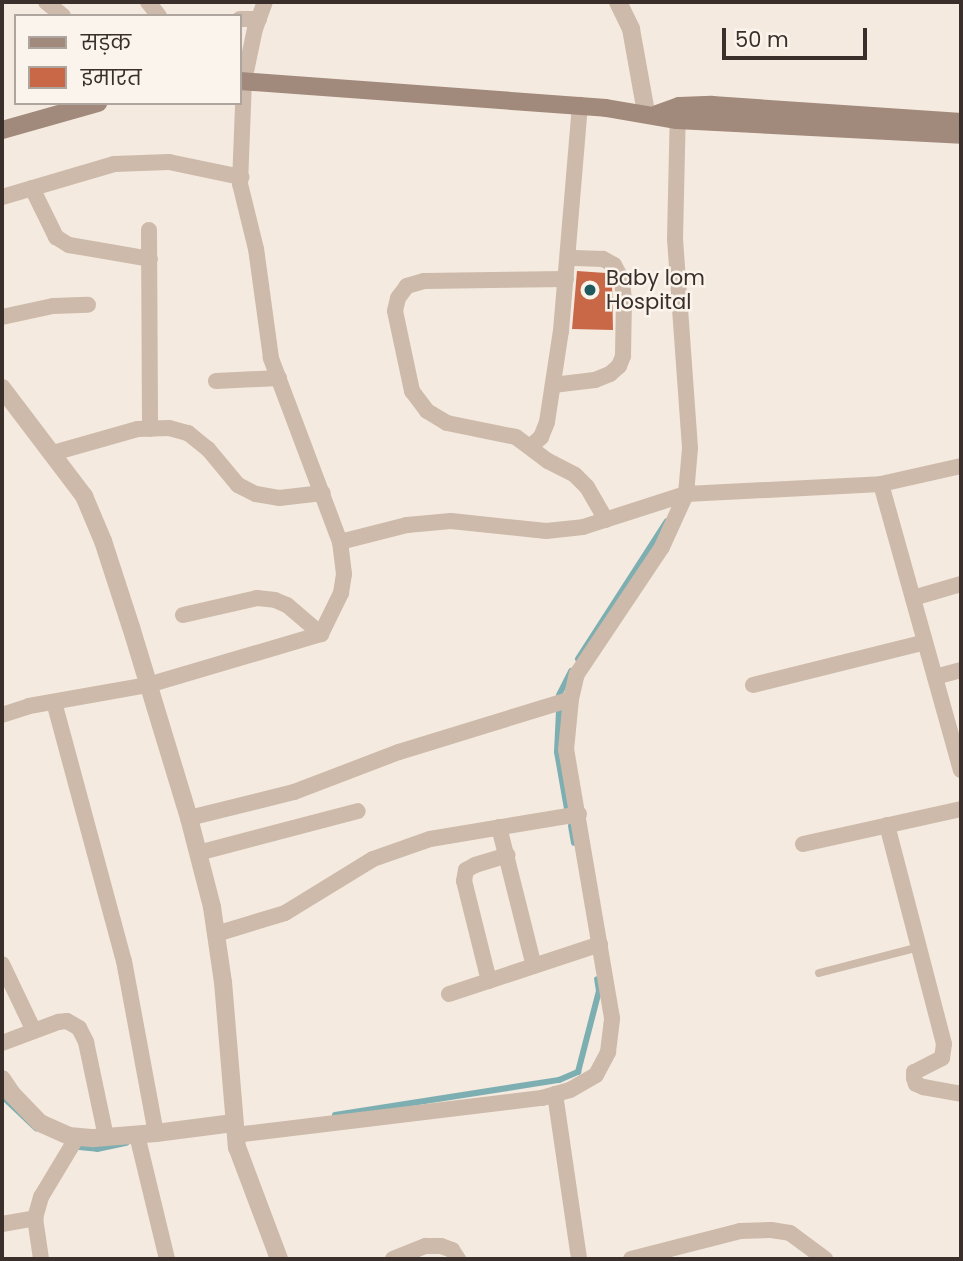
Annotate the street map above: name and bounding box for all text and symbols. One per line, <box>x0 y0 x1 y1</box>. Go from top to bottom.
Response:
legend <box>14 14 242 105</box>
scale bar <box>725 14 870 58</box>
text: 50 m <box>735 25 789 54</box>
text: सड़क <box>81 28 131 57</box>
text: इमारत <box>81 63 142 92</box>
place label: Baby lom Hospital <box>606 265 705 315</box>
marker: Baby lom Hospital <box>580 280 600 300</box>

